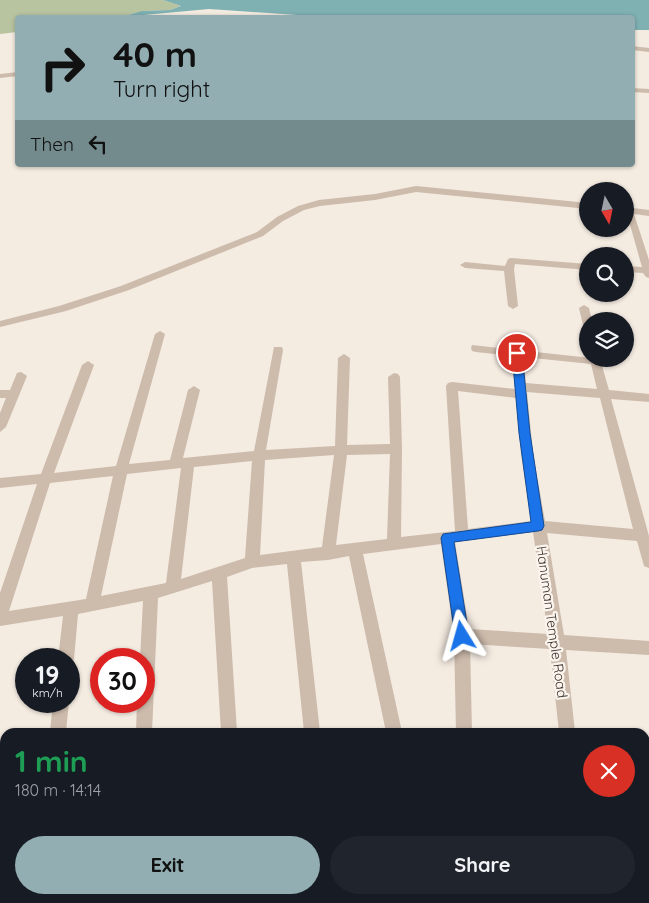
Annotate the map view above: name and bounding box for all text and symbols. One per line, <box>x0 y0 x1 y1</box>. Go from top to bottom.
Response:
text: 40 m <box>113 32 197 76</box>
icon: right <box>30 35 95 100</box>
text: Turn right <box>113 75 210 103</box>
icon: left <box>84 130 112 158</box>
text: Then <box>30 132 74 156</box>
north arrow <box>579 182 634 238</box>
map controls <box>579 182 634 367</box>
button: search <box>579 247 634 302</box>
button: layers <box>579 312 634 367</box>
pin <box>496 332 538 374</box>
icon: arrive <box>503 339 531 367</box>
street label: Hanuman Temple Road <box>532 545 572 699</box>
position arrow <box>435 609 487 661</box>
speed limit sign: 30 <box>90 648 155 713</box>
text: 19 <box>36 659 59 690</box>
text: km/h <box>32 685 63 700</box>
text: 1 min <box>15 742 88 780</box>
button: close <box>583 745 635 797</box>
text: 180 m · 14:14 <box>15 780 101 800</box>
button: Exit <box>15 836 320 894</box>
button: Share <box>330 836 635 894</box>

